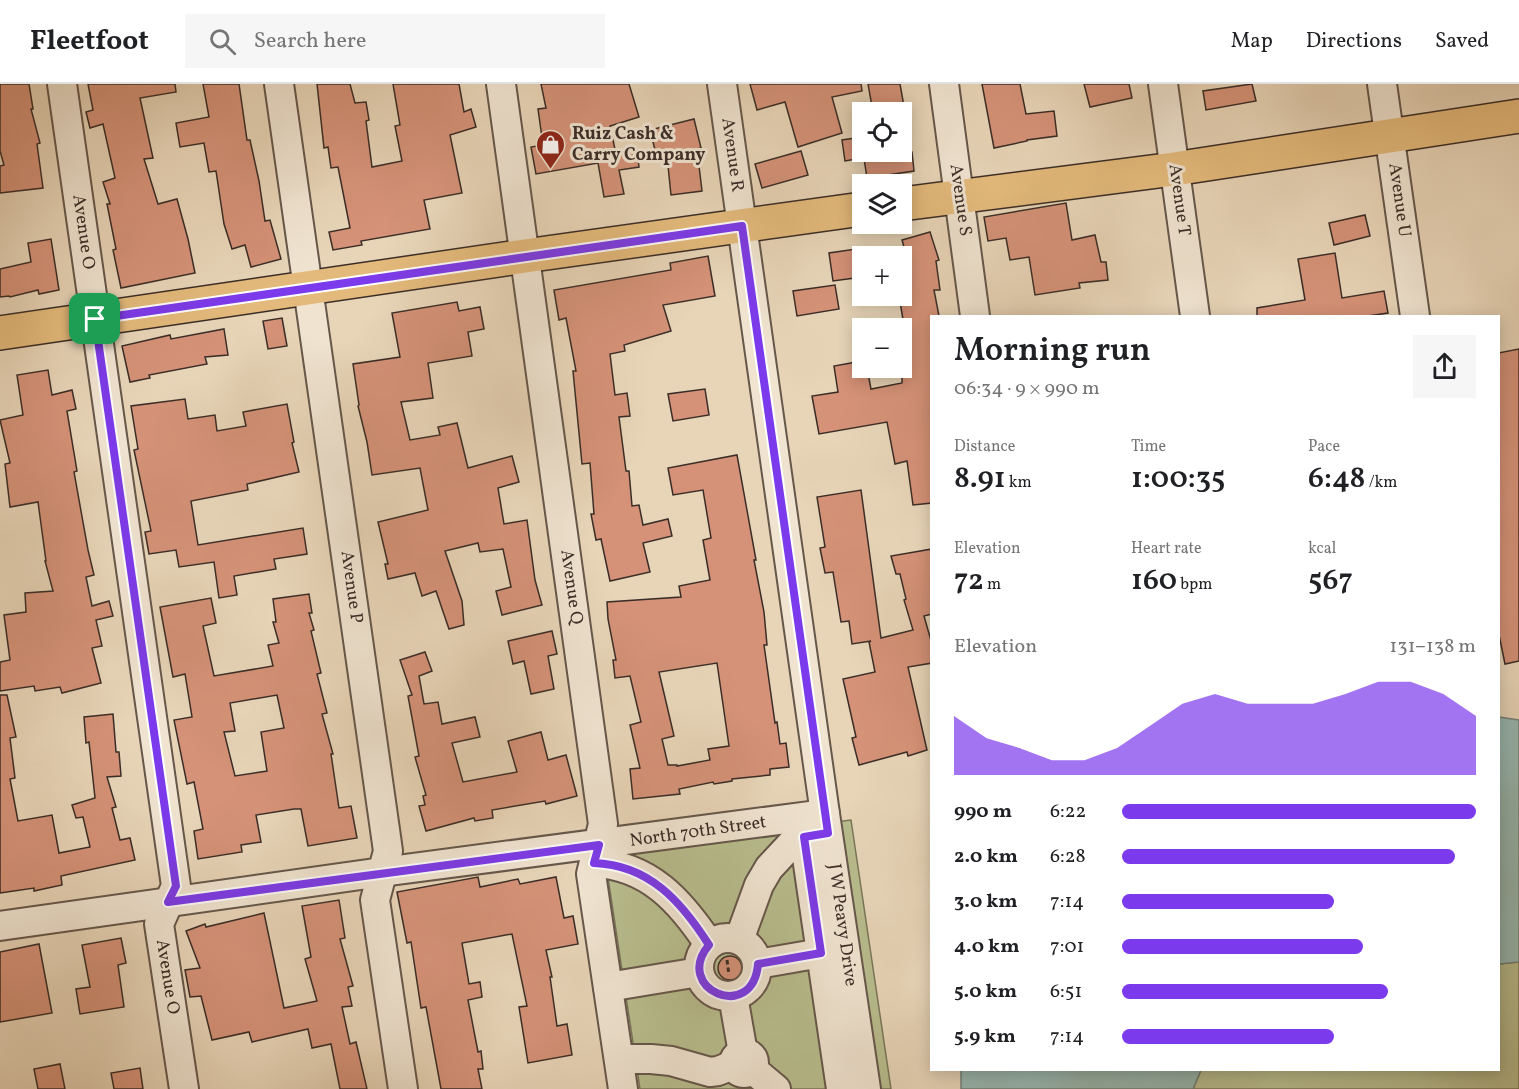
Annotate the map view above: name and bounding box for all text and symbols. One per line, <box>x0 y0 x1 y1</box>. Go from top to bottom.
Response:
search box <box>185 14 605 68</box>
text: Fleetfoot <box>30 22 149 61</box>
icon: search <box>206 25 239 58</box>
text: Search here <box>254 26 366 57</box>
text: Map <box>1231 27 1273 56</box>
text: Directions <box>1306 27 1402 56</box>
text: Saved <box>1435 27 1489 56</box>
map controls <box>852 102 912 378</box>
button: locate <box>852 102 912 162</box>
street label: Avenue R <box>714 116 750 194</box>
place label: Ruiz Cash & Carry Company <box>572 122 705 168</box>
shop icon: Ruiz Cash & Carry Company <box>535 128 567 170</box>
street label: Avenue U <box>1381 161 1417 239</box>
street label: Avenue S <box>943 162 977 238</box>
street label: Avenue T <box>1162 162 1196 238</box>
button: layers <box>852 174 912 234</box>
street label: Avenue O <box>65 193 101 271</box>
button: + <box>852 246 912 306</box>
pin <box>69 293 120 344</box>
icon: arrive <box>78 302 111 335</box>
button: − <box>852 318 912 378</box>
text: Morning run <box>954 329 1151 375</box>
button: share <box>1413 335 1476 398</box>
text: 06:34 · 9 × 990 m <box>954 375 1100 403</box>
text: Distance <box>954 436 1015 458</box>
text: Time <box>1131 436 1166 458</box>
text: Pace <box>1308 436 1340 458</box>
text: 8.91 <box>954 458 1006 500</box>
text: 1:00:35 <box>1131 458 1226 500</box>
text: 6:48 <box>1308 458 1366 500</box>
text: km <box>1006 472 1032 494</box>
text: /km <box>1366 472 1397 494</box>
text: Elevation <box>954 538 1021 560</box>
text: Heart rate <box>1131 538 1202 560</box>
text: kcal <box>1308 538 1336 560</box>
street label: Avenue Q <box>553 548 589 627</box>
street label: Avenue P <box>334 549 368 625</box>
text: 72 <box>954 560 984 602</box>
text: 160 <box>1131 560 1177 602</box>
text: 567 <box>1308 560 1353 602</box>
text: m <box>984 574 1001 596</box>
text: bpm <box>1177 574 1212 596</box>
text: Elevation <box>954 633 1037 661</box>
text: 131–138 m <box>1390 633 1476 661</box>
text: 990 m <box>954 798 1012 826</box>
text: 6:22 <box>1050 798 1086 826</box>
street label: North 70th Street <box>628 810 768 854</box>
text: 2.0 km <box>954 843 1018 871</box>
text: 6:28 <box>1050 843 1086 871</box>
street label: J W Peavy Drive <box>821 862 863 988</box>
text: 3.0 km <box>954 888 1018 916</box>
text: 7:14 <box>1050 888 1084 916</box>
text: 4.0 km <box>954 933 1020 961</box>
text: 7:01 <box>1050 933 1084 961</box>
street label: Avenue O <box>149 938 185 1016</box>
text: 5.0 km <box>954 978 1017 1006</box>
text: 6:51 <box>1050 978 1082 1006</box>
text: 5.9 km <box>954 1023 1016 1051</box>
text: 7:14 <box>1050 1023 1084 1051</box>

